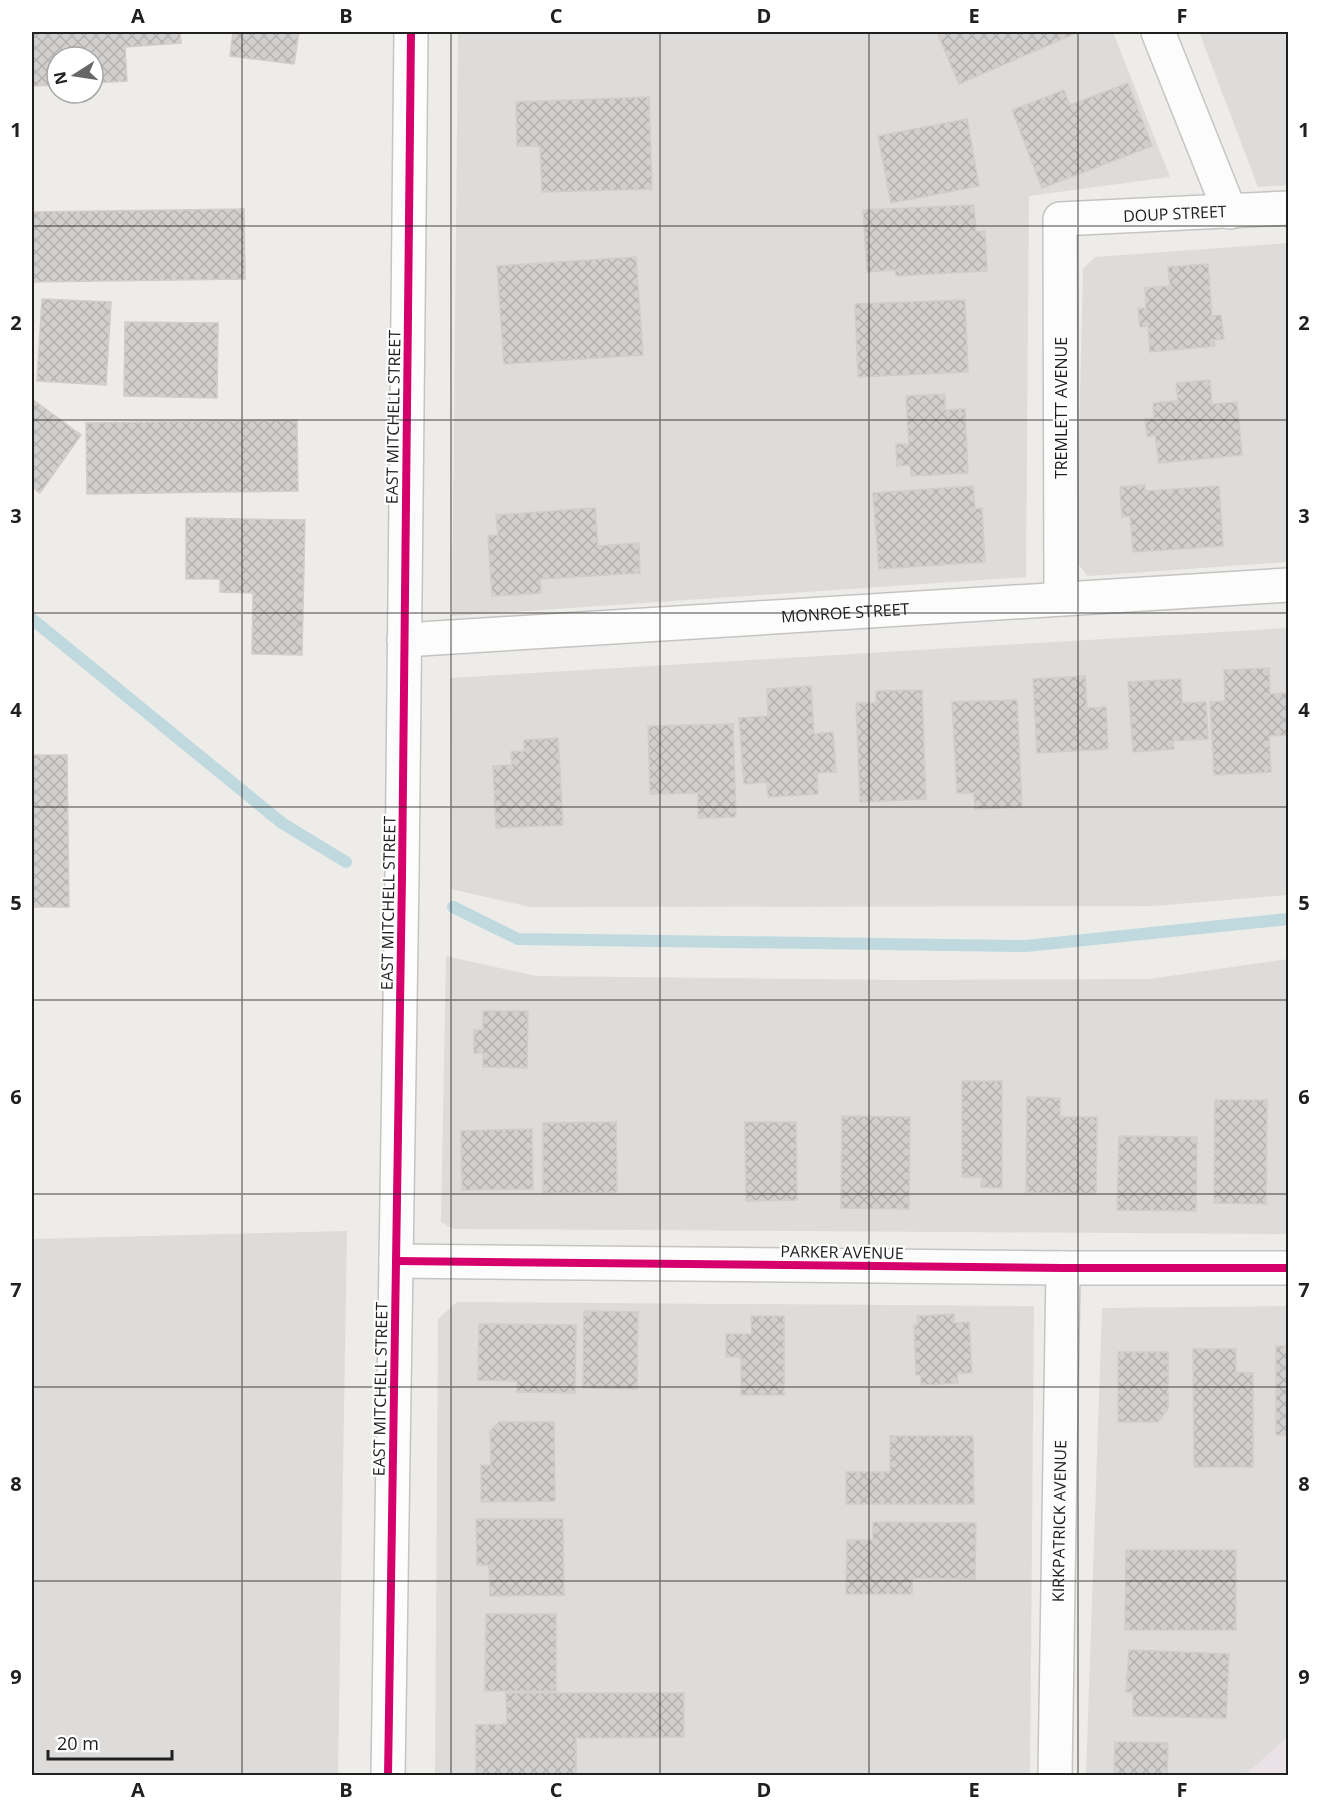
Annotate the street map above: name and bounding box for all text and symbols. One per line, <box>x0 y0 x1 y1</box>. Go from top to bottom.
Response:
text: A <box>131 2 145 29</box>
text: B <box>339 2 353 29</box>
text: C <box>550 2 563 29</box>
text: D <box>757 2 771 29</box>
text: E <box>968 2 980 29</box>
text: F <box>1177 2 1187 29</box>
north arrow <box>45 45 105 105</box>
text: N <box>48 69 72 87</box>
text: 1 <box>10 116 22 143</box>
text: 1 <box>1298 116 1310 143</box>
street label: DOUP STREET <box>1123 200 1227 227</box>
text: 2 <box>10 309 22 336</box>
text: 2 <box>1298 309 1310 336</box>
street label: EAST MITCHELL STREET <box>380 330 406 504</box>
street label: TREMLETT AVENUE <box>1050 337 1072 479</box>
text: 3 <box>10 502 22 529</box>
text: 3 <box>1298 502 1310 529</box>
street label: MONROE STREET <box>780 598 910 628</box>
text: 4 <box>10 696 22 723</box>
text: 4 <box>1298 696 1310 723</box>
street label: EAST MITCHELL STREET <box>375 816 401 990</box>
text: 5 <box>10 889 22 916</box>
text: 5 <box>1298 889 1310 916</box>
text: 6 <box>10 1083 22 1110</box>
text: 6 <box>1298 1083 1310 1110</box>
street label: PARKER AVENUE <box>780 1240 904 1264</box>
text: 7 <box>10 1276 22 1303</box>
text: 7 <box>1298 1276 1310 1303</box>
street label: EAST MITCHELL STREET <box>367 1302 393 1476</box>
street label: KIRKPATRICK AVENUE <box>1047 1440 1071 1602</box>
text: 8 <box>10 1470 22 1497</box>
text: 8 <box>1298 1470 1310 1497</box>
text: 9 <box>10 1663 22 1690</box>
text: 9 <box>1298 1663 1310 1690</box>
scale bar <box>48 1723 172 1761</box>
text: 20 m <box>57 1731 99 1755</box>
text: A <box>131 1776 145 1803</box>
text: B <box>339 1776 353 1803</box>
text: C <box>550 1776 563 1803</box>
text: D <box>757 1776 771 1803</box>
text: E <box>968 1776 980 1803</box>
text: F <box>1177 1776 1187 1803</box>

